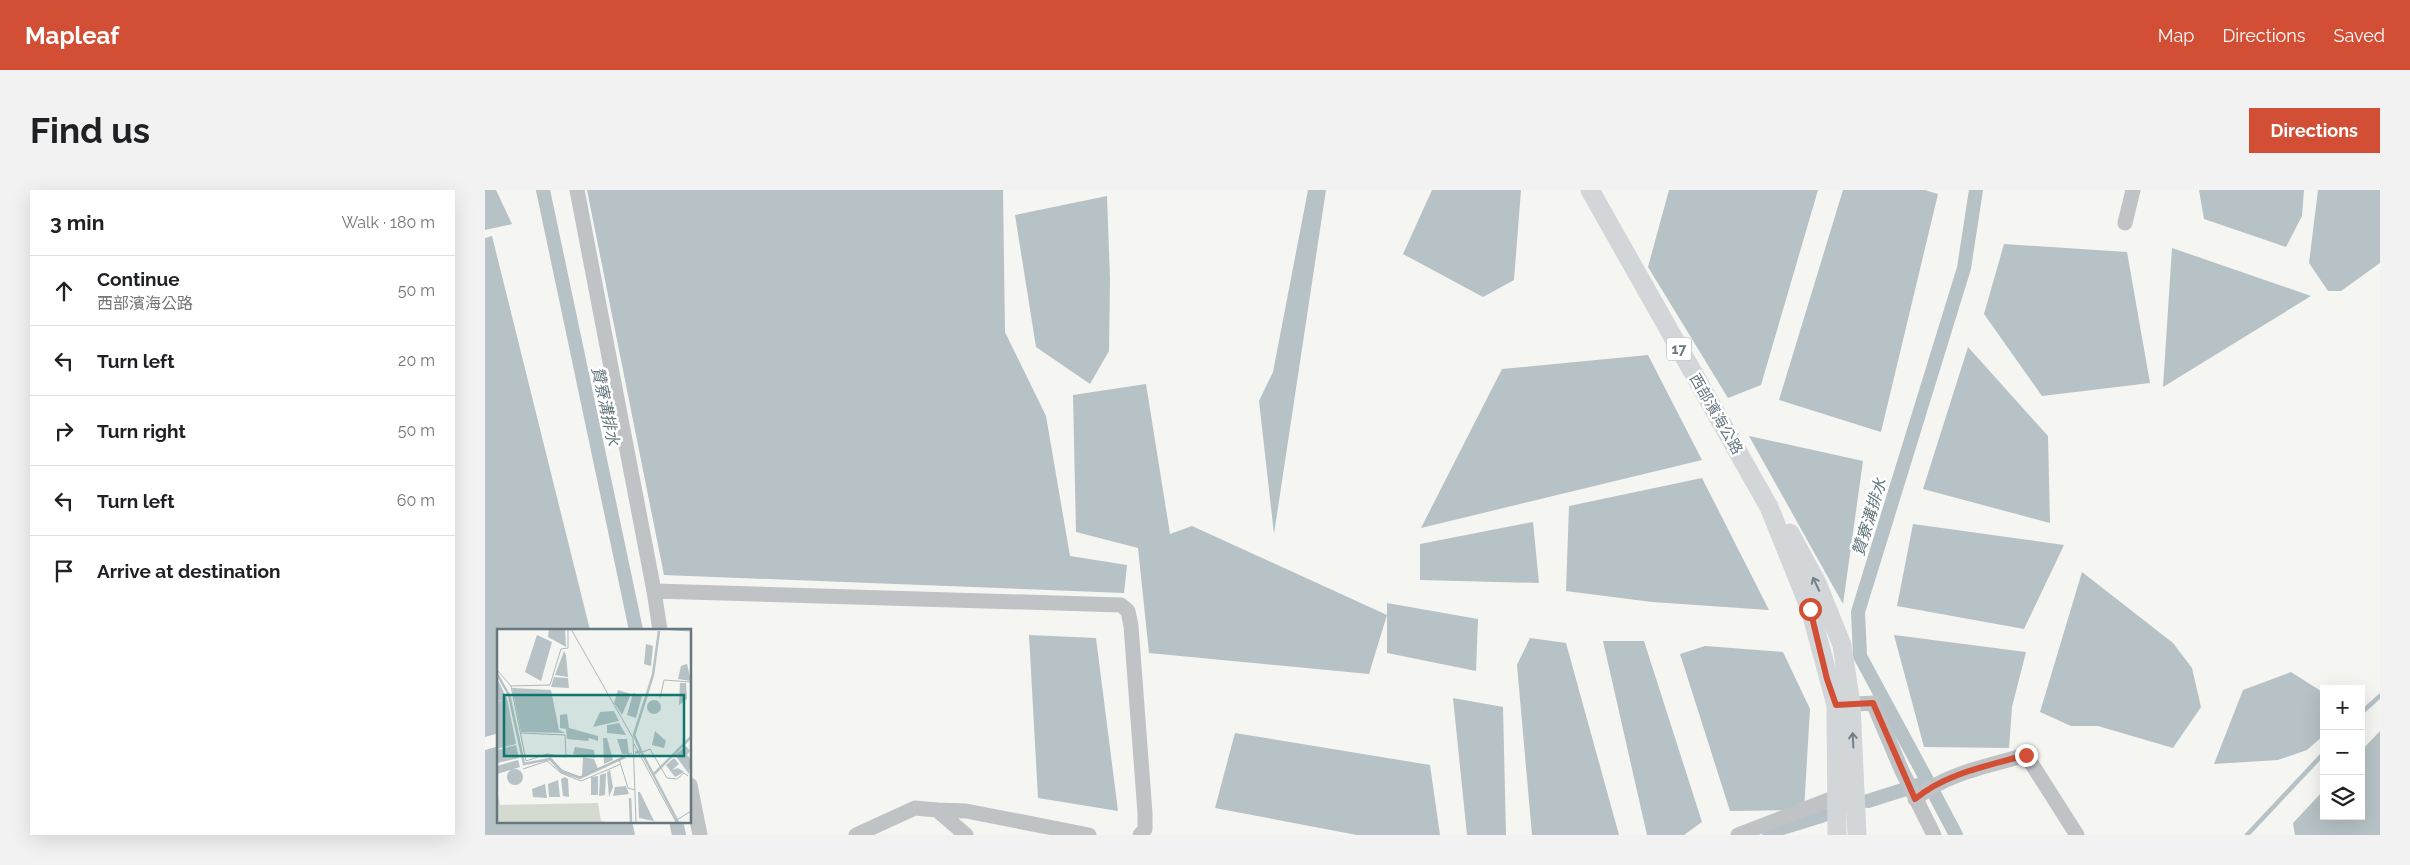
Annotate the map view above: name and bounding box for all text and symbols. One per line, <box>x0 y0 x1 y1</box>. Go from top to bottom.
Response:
text: Mapleaf <box>25 21 119 50</box>
text: Map <box>2158 25 2194 46</box>
text: Directions <box>2222 25 2306 46</box>
text: Saved <box>2334 25 2385 46</box>
button: Directions <box>2249 108 2380 153</box>
text: Find us <box>30 110 150 151</box>
text: 3 min <box>50 210 104 235</box>
text: Walk · 180 m <box>341 213 435 232</box>
text: Continue <box>97 268 180 290</box>
icon: ahead <box>50 277 78 305</box>
text: 50 m <box>398 281 435 300</box>
text: 西部濱海公路 <box>97 294 193 313</box>
road number: 17 <box>1667 338 1691 360</box>
icon: left <box>50 347 78 375</box>
text: Turn left <box>97 350 174 372</box>
text: 20 m <box>398 351 435 370</box>
water label: 贊寮溝排水 <box>588 365 623 448</box>
street label: 西部濱海公路 <box>1686 371 1746 457</box>
icon: right <box>50 417 78 445</box>
text: Turn right <box>97 420 186 442</box>
text: 50 m <box>398 421 435 440</box>
water label: 贊寮溝排水 <box>1849 475 1891 558</box>
icon: left <box>50 487 78 515</box>
text: Turn left <box>97 490 174 512</box>
text: 60 m <box>397 491 435 510</box>
icon: arrive <box>50 557 78 585</box>
text: Arrive at destination <box>97 560 281 582</box>
one-way arrow <box>1811 577 1821 592</box>
route start <box>1799 598 1822 621</box>
inset map <box>497 629 691 822</box>
map controls <box>2320 685 2365 820</box>
button: + <box>2320 685 2365 730</box>
button: − <box>2320 730 2365 775</box>
one-way arrow <box>1849 733 1858 749</box>
route end <box>2015 744 2038 767</box>
button: layers <box>2320 775 2365 820</box>

